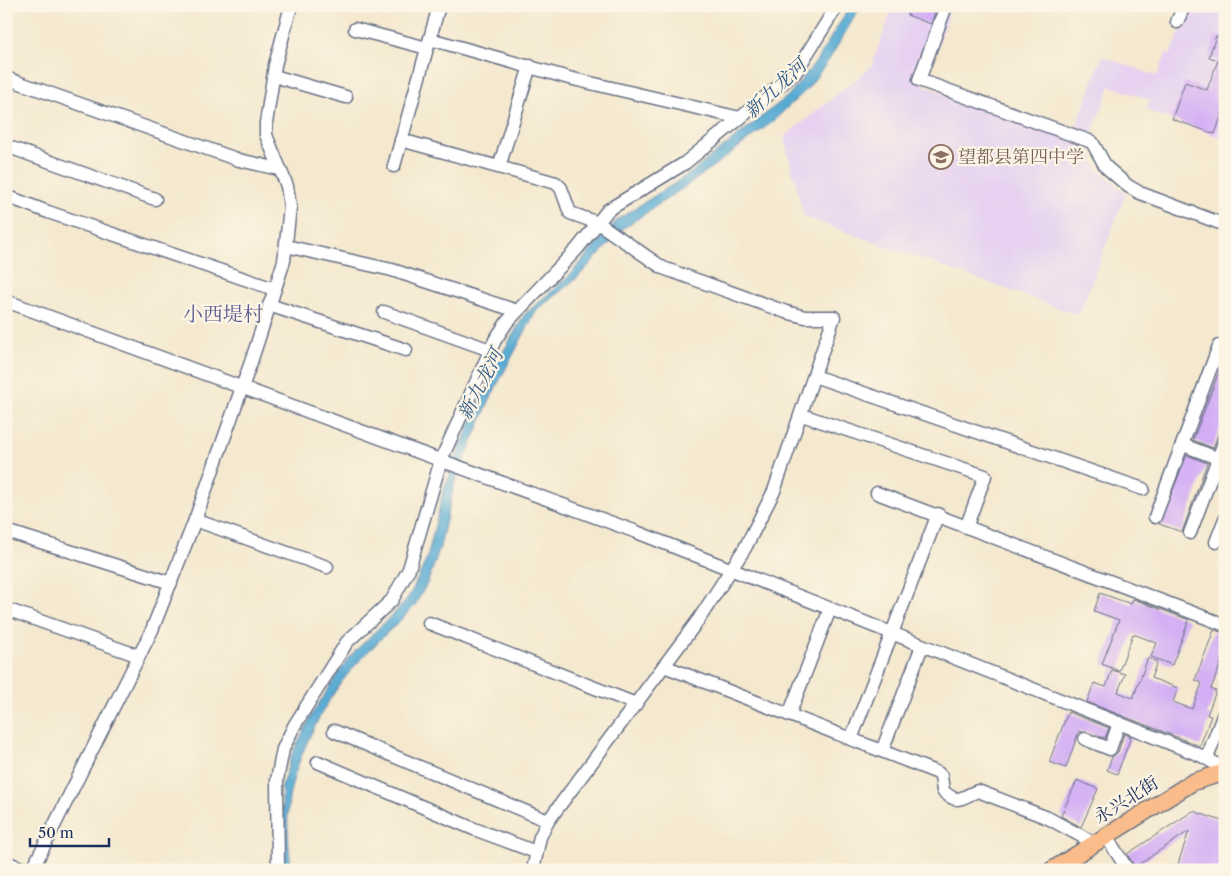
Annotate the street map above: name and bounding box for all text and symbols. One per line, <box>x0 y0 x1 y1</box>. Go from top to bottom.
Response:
water label: 新九龙河 <box>740 52 813 123</box>
school or university icon: 望都县第四中学 <box>928 144 954 170</box>
place label: 望都县第四中学 <box>958 146 1084 168</box>
district label: 小西堤村 <box>183 302 263 326</box>
water label: 新九龙河 <box>453 342 509 423</box>
street label: 永兴北街 <box>1090 772 1162 828</box>
scale bar <box>30 816 109 848</box>
text: 50 m <box>38 823 74 842</box>

